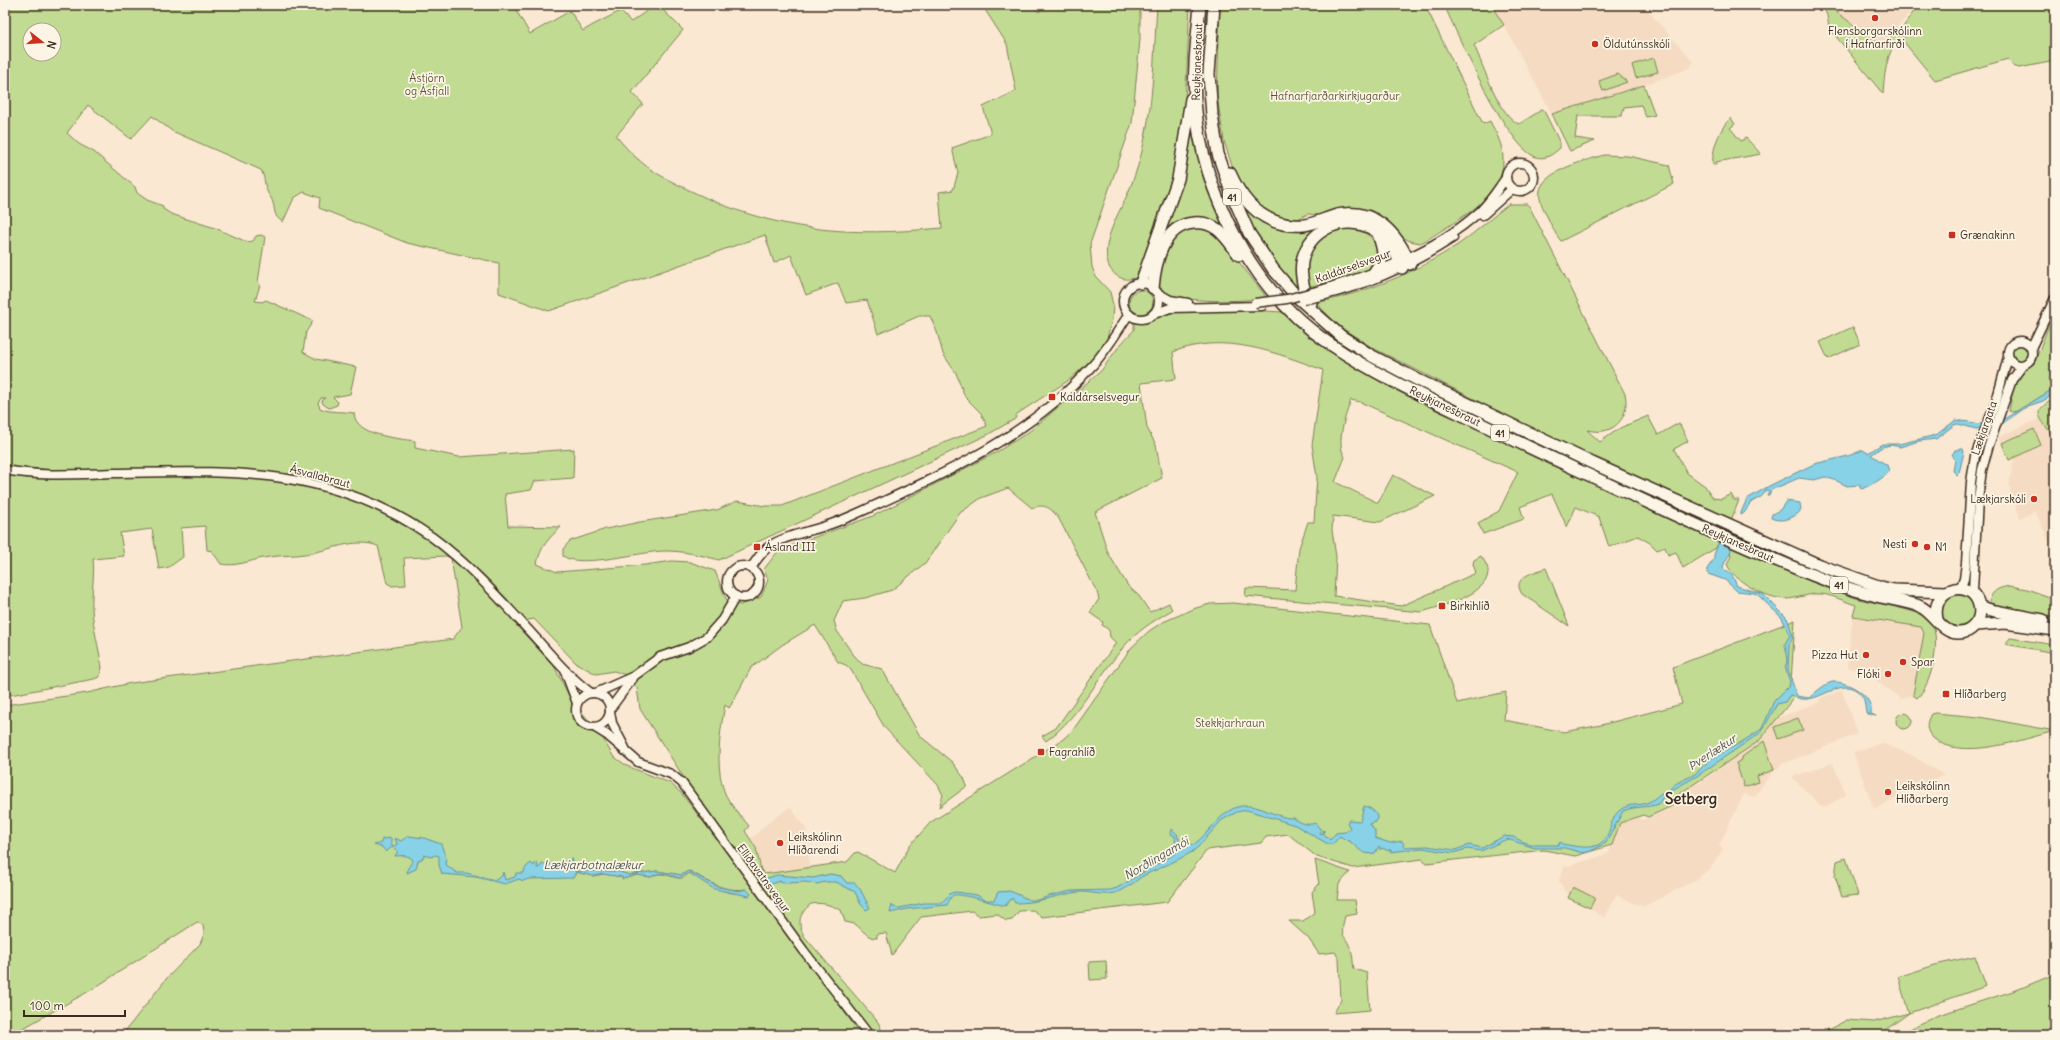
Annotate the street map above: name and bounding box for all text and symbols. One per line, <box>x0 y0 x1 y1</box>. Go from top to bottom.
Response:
marker: Flensborgarskólinn í Hafnarfirði <box>1870 13 1880 23</box>
north arrow <box>22 22 62 62</box>
street label: Reykjanesbraut <box>1189 23 1205 101</box>
place label: Flensborgarskólinn í Hafnarfirði <box>1828 24 1922 51</box>
place label: Öldutúnsskóli <box>1603 36 1670 51</box>
text: N <box>44 39 59 51</box>
marker: Öldutúnsskóli <box>1590 39 1600 49</box>
park label: Ástjörn og Ásfjall <box>405 70 449 98</box>
park label: Hafnarfjarðarkirkjugarður <box>1270 89 1400 103</box>
road number: 41 <box>1223 189 1241 205</box>
place label: Grænakinn <box>1960 228 2015 242</box>
marker: Grænakinn <box>1947 230 1957 240</box>
street label: Kaldárselsvegur <box>1313 246 1393 286</box>
street label: Reykjanesbraut <box>1407 383 1483 429</box>
place label: Kaldárselsvegur <box>1060 390 1140 404</box>
marker: Kaldárselsvegur <box>1047 392 1057 402</box>
street label: Lækjargata <box>1968 399 2000 457</box>
road number: 41 <box>1491 425 1509 441</box>
street label: Ásvallabraut <box>288 460 352 491</box>
place label: Lækjarskóli <box>1970 492 2026 506</box>
marker: Lækjarskóli <box>2029 494 2039 504</box>
street label: Reykjanesbraut <box>1700 521 1776 565</box>
place label: Nesti <box>1882 537 1907 551</box>
place label: Ásland III <box>765 539 816 554</box>
marker: Nesti <box>1910 539 1920 549</box>
place label: N1 <box>1935 540 1947 554</box>
marker: Ásland III <box>752 542 762 552</box>
marker: N1 <box>1922 542 1932 552</box>
road number: 41 <box>1830 577 1848 593</box>
place label: Birkihlíð <box>1450 599 1490 613</box>
marker: Birkihlíð <box>1437 601 1447 611</box>
place label: Pizza Hut <box>1812 648 1858 662</box>
marker: Pizza Hut <box>1861 650 1871 660</box>
place label: Spar <box>1911 655 1935 669</box>
marker: Spar <box>1898 657 1908 667</box>
place label: Flóki <box>1857 667 1880 681</box>
marker: Flóki <box>1883 669 1893 679</box>
place label: Hlíðarberg <box>1954 687 2006 701</box>
marker: Hlíðarberg <box>1941 689 1951 699</box>
park label: Stekkjarhraun <box>1195 716 1265 730</box>
water label: Þverlækur <box>1685 730 1741 773</box>
place label: Fagrahlíð <box>1049 745 1095 759</box>
marker: Fagrahlíð <box>1036 747 1046 757</box>
place label: Leikskólinn Hlíðarberg <box>1896 779 1950 806</box>
marker: Leikskólinn Hlíðarberg <box>1883 787 1893 797</box>
district label: Setberg <box>1665 789 1717 809</box>
place label: Leikskólinn Hlíðarendi <box>788 830 842 857</box>
water label: Norðlingamói <box>1121 833 1192 883</box>
marker: Leikskólinn Hlíðarendi <box>775 838 785 848</box>
street label: Elliðavatnsvegur <box>734 841 794 915</box>
water label: Lækjarbotnalækur <box>543 857 645 872</box>
scale bar <box>24 992 125 1018</box>
text: 100 m <box>30 998 64 1013</box>

